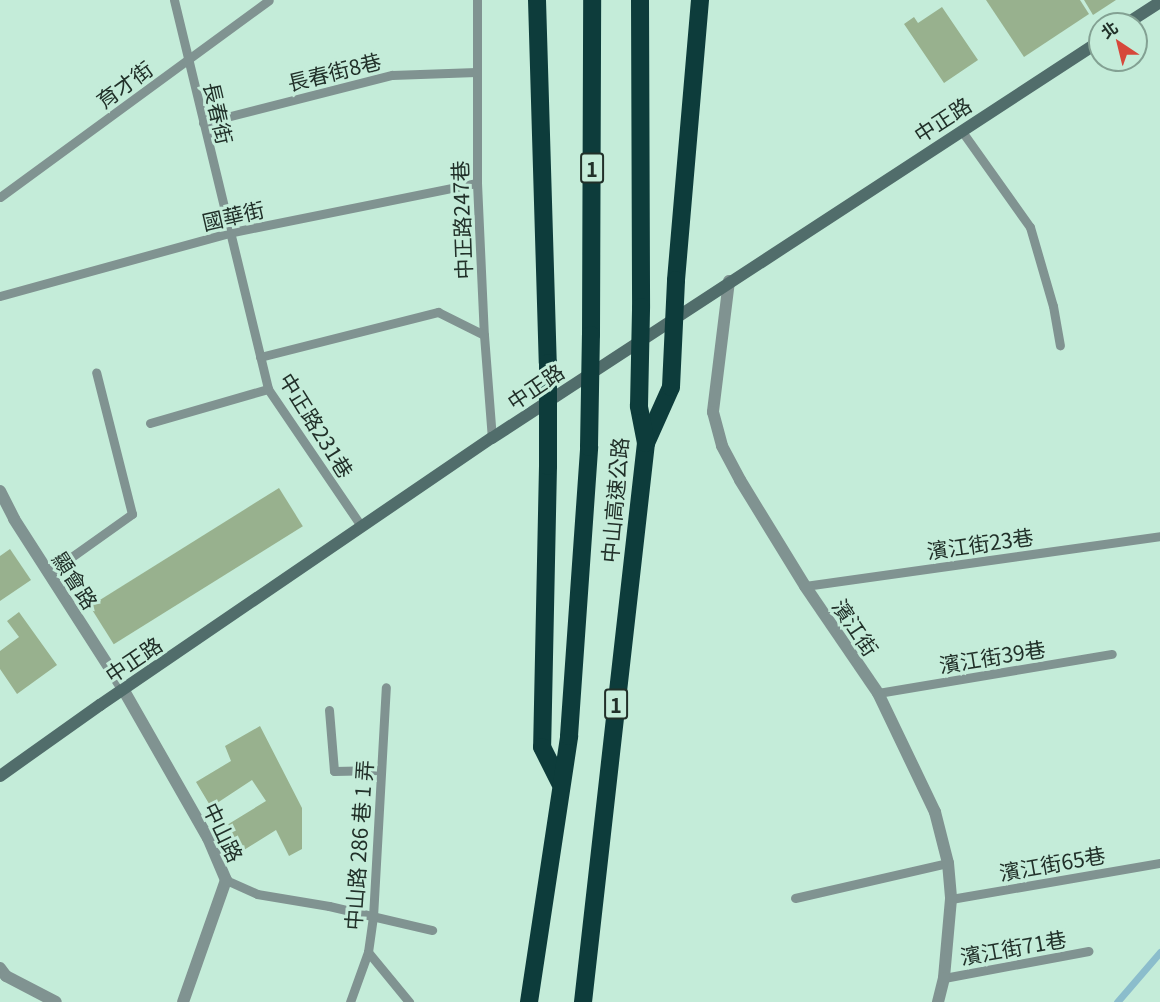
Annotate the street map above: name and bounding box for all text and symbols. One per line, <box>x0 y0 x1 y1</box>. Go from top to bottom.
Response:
north arrow <box>1088 12 1148 72</box>
text: 北 <box>1095 14 1122 43</box>
street label: 長春街8巷 <box>285 47 383 95</box>
street label: 育才街 <box>91 55 157 113</box>
street label: 長春街 <box>200 79 238 147</box>
street label: 中正路 <box>909 91 975 147</box>
road number: 1 <box>580 151 604 185</box>
street label: 中正路247巷 <box>446 160 476 280</box>
street label: 國華街 <box>199 196 267 234</box>
street label: 中正路 <box>502 358 568 414</box>
street label: 中正路231巷 <box>275 368 359 482</box>
street label: 中山高速公路 <box>596 436 632 564</box>
street label: 濱江街23巷 <box>925 523 1035 563</box>
street label: 顯會路 <box>48 547 104 613</box>
street label: 濱江街 <box>828 594 884 660</box>
street label: 中正路 <box>100 631 166 687</box>
street label: 濱江街39巷 <box>937 635 1047 677</box>
road number: 1 <box>604 687 628 721</box>
street label: 中山路 286 巷 1 弄 <box>339 759 377 931</box>
street label: 中山路 <box>199 798 249 866</box>
street label: 濱江街65巷 <box>997 841 1107 885</box>
street label: 濱江街71巷 <box>958 925 1068 969</box>

